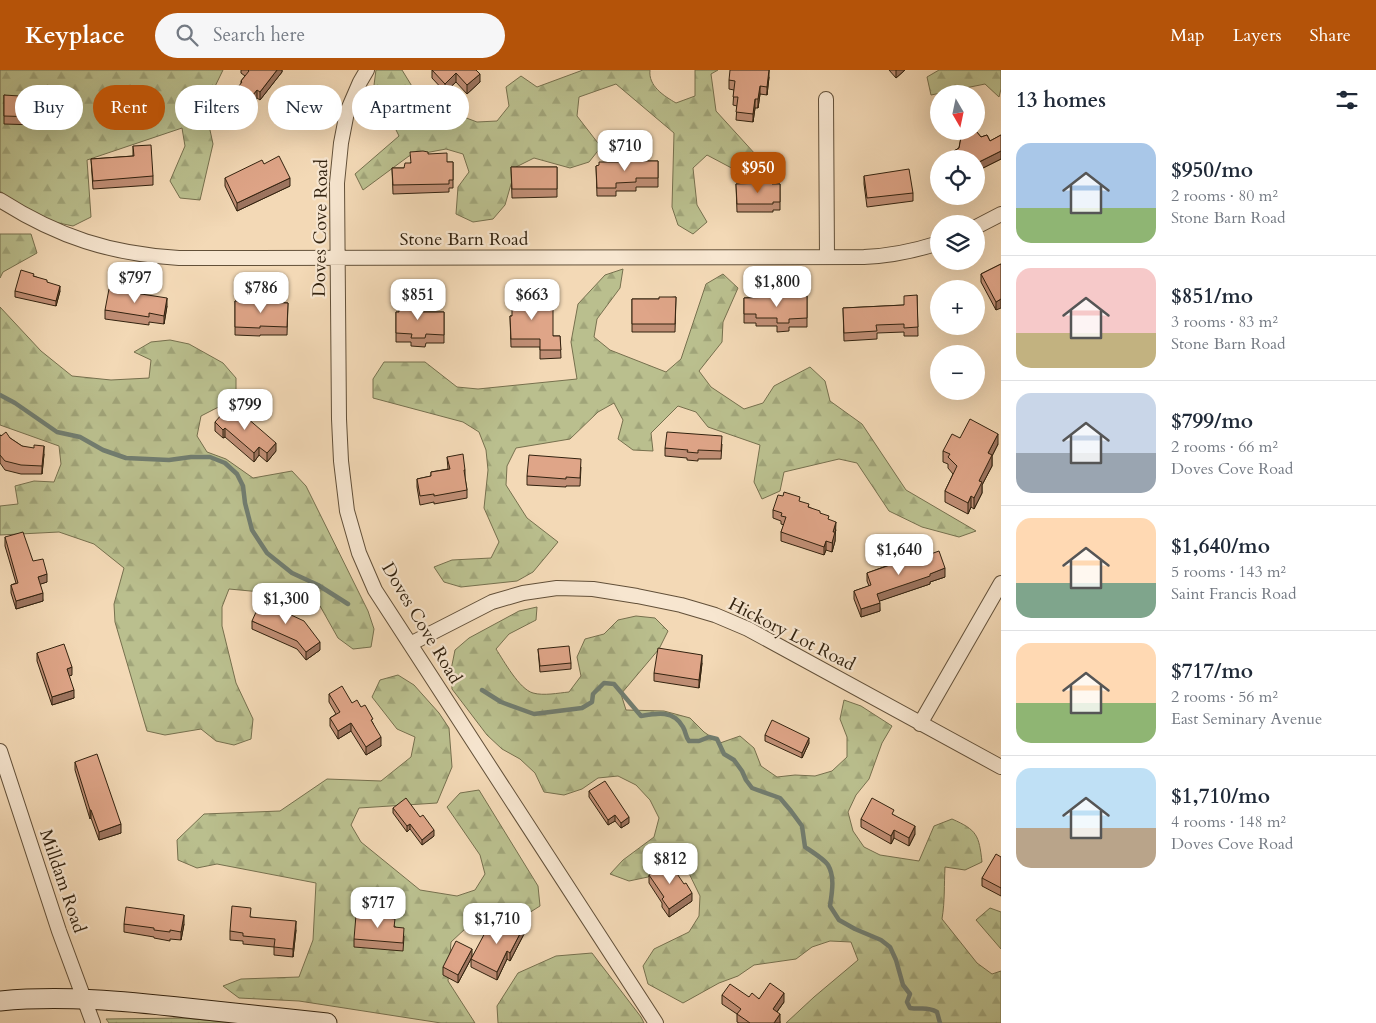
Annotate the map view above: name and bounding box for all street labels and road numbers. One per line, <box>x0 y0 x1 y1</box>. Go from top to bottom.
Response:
street label: Doves Cove Road <box>307 159 334 297</box>
street label: Stone Barn Road <box>400 227 529 252</box>
street label: Doves Cove Road <box>375 558 468 689</box>
street label: Hickory Lot Road <box>724 592 860 677</box>
street label: Milldam Road <box>33 826 92 937</box>

